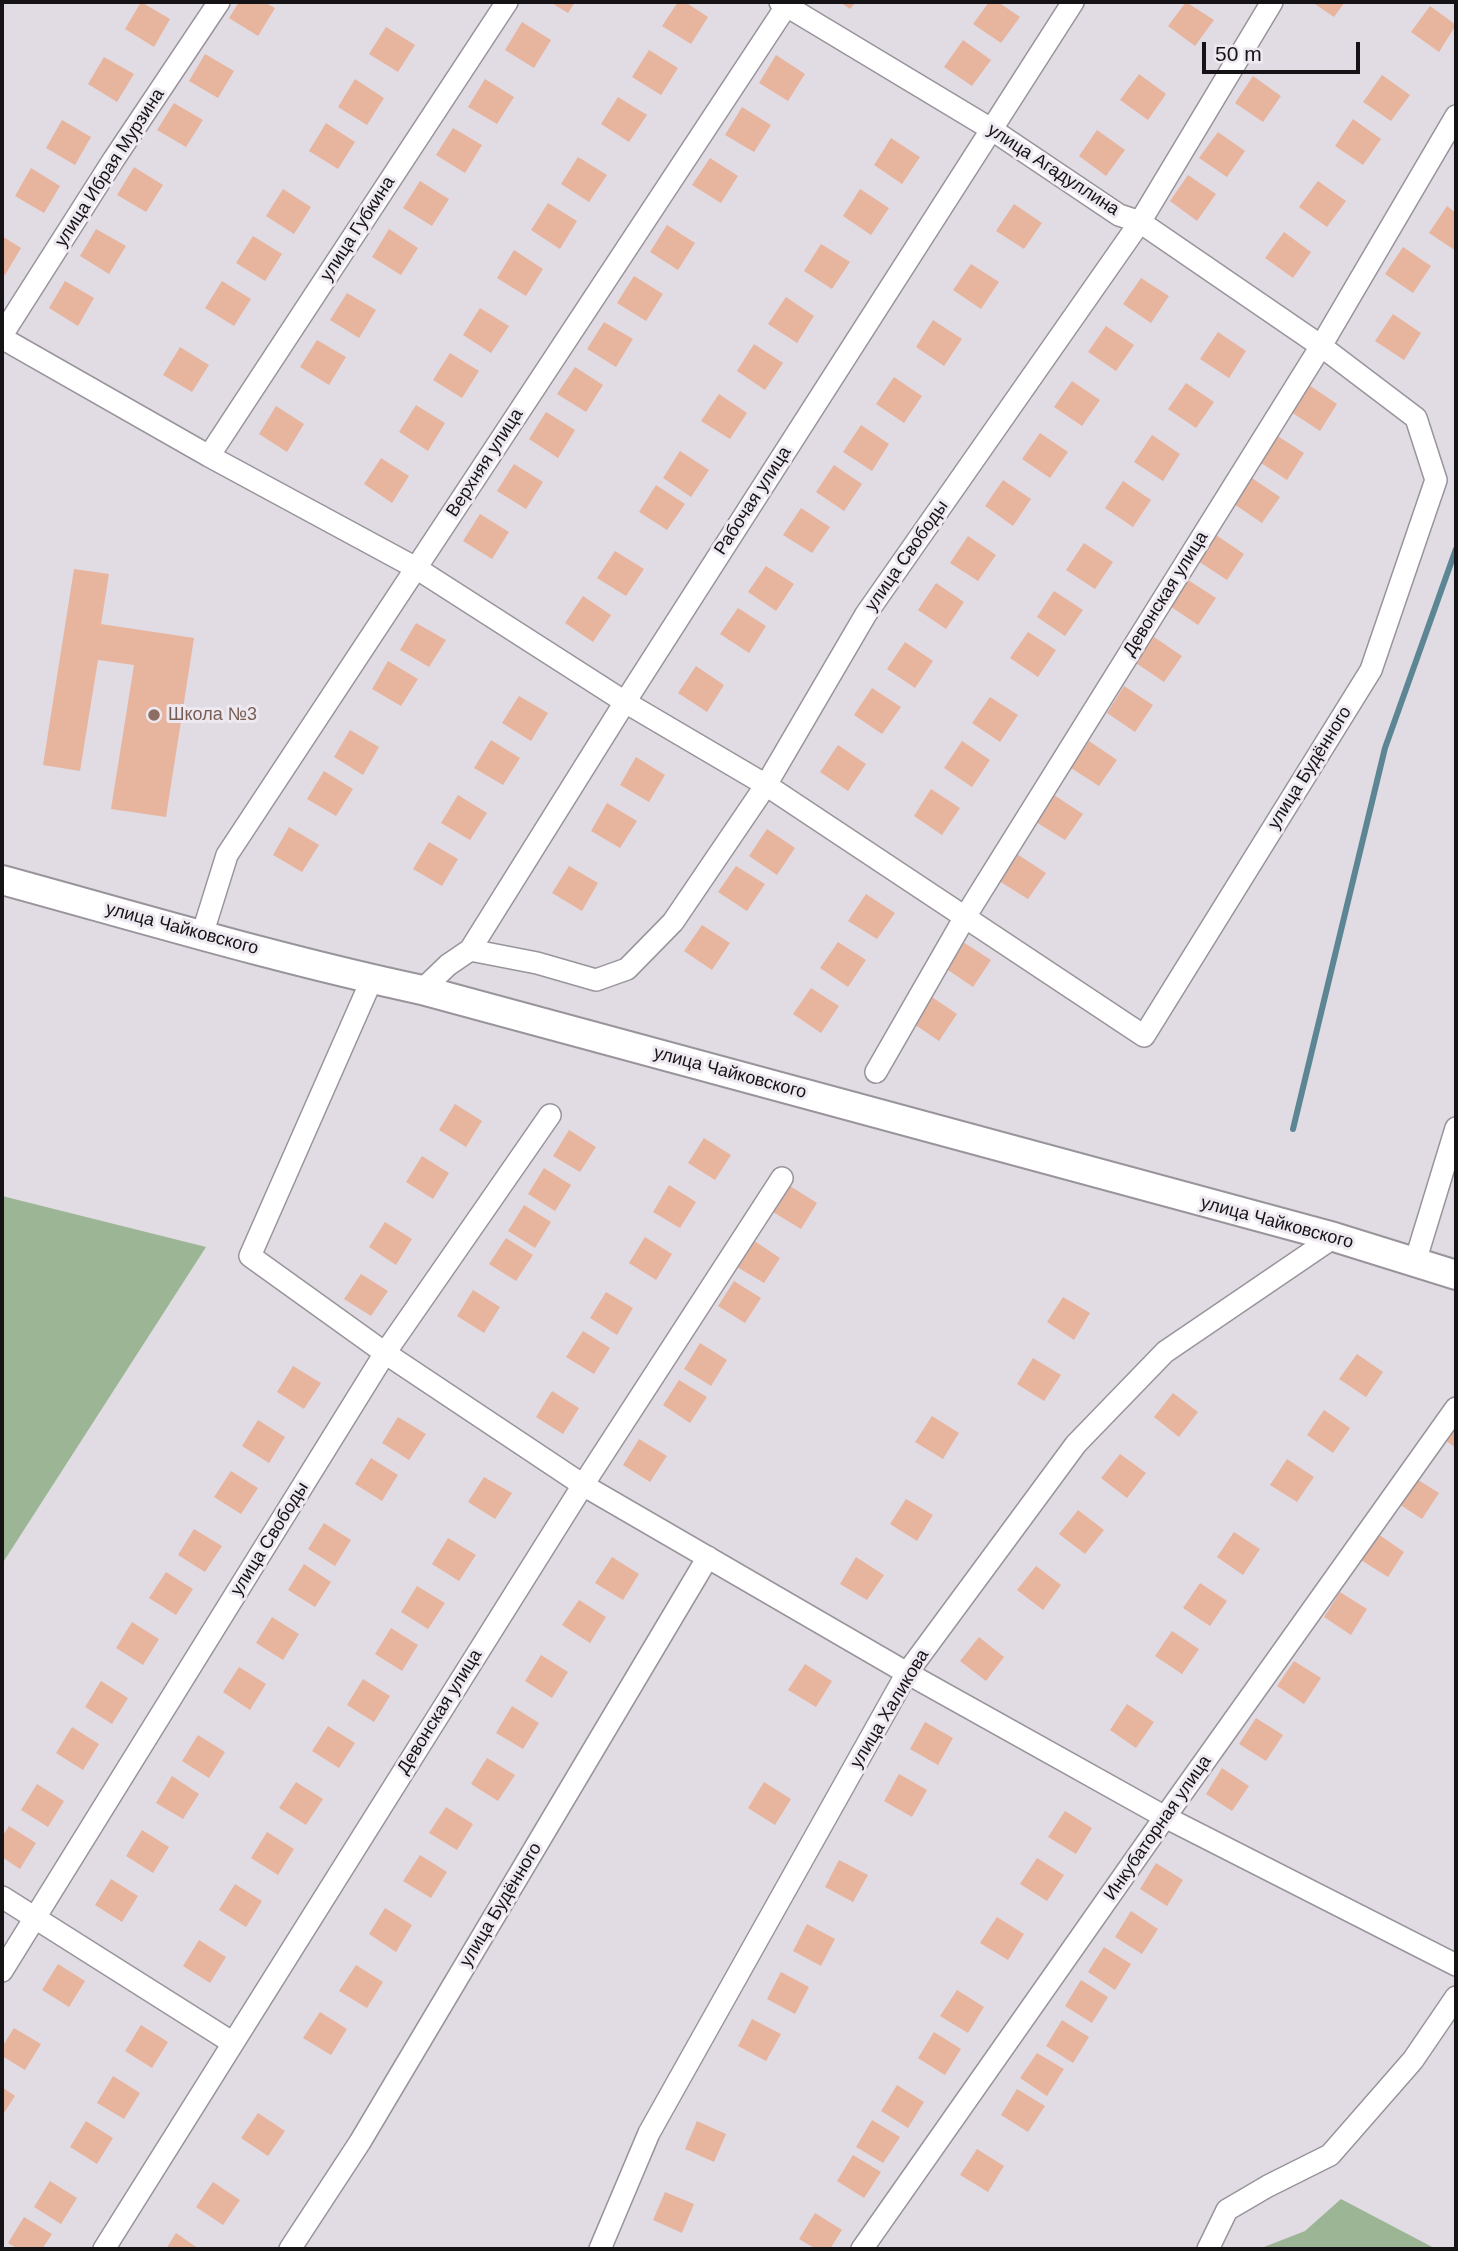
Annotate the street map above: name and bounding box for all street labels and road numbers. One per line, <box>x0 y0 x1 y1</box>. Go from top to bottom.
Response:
street label: улица Ибрая Мурзина <box>51 85 169 251</box>
street label: улица Агадуллина <box>983 119 1123 221</box>
street label: улица Губкина <box>316 173 400 285</box>
street label: Верхняя улица <box>442 405 528 521</box>
street label: Рабочая улица <box>710 443 796 559</box>
street label: улица Свободы <box>861 496 953 616</box>
street label: Девонская улица <box>1119 528 1213 660</box>
street label: улица Будённого <box>1264 703 1356 833</box>
street label: улица Чайковского <box>103 898 261 960</box>
street label: улица Чайковского <box>651 1042 809 1104</box>
street label: улица Чайковского <box>1198 1192 1356 1254</box>
street label: улица Свободы <box>226 1478 314 1600</box>
street label: Девонская улица <box>393 1646 487 1778</box>
street label: улица Халикова <box>846 1646 934 1772</box>
street label: Инкубаторная улица <box>1100 1751 1216 1905</box>
street label: улица Будённого <box>455 1839 547 1971</box>

